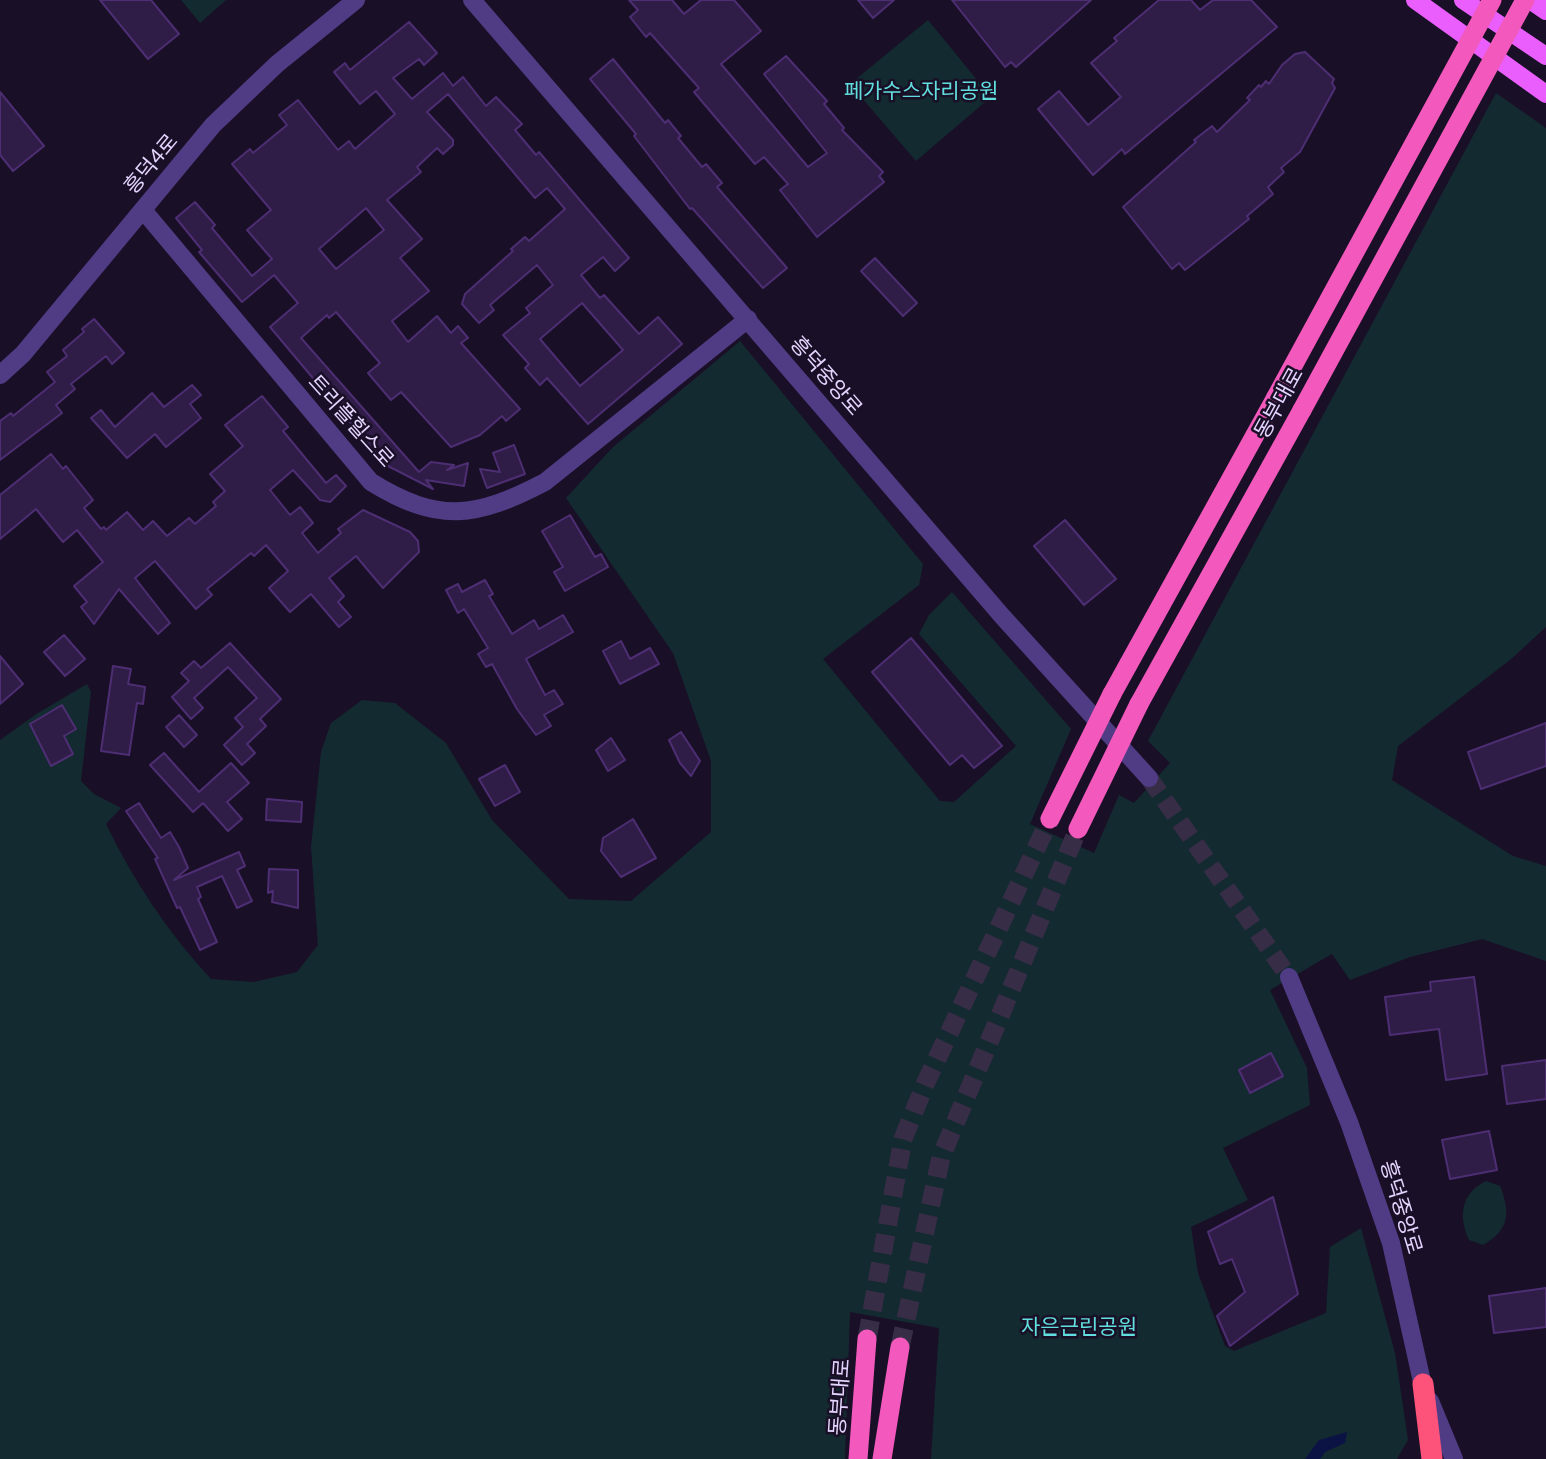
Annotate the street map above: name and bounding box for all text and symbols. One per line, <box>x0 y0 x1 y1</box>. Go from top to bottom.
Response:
park label: 페가수스자리공원 <box>844 78 998 104</box>
street label: 흥덕4로 <box>119 129 183 199</box>
street label: 흥덕중앙로 <box>785 331 867 421</box>
street label: 동부대로 <box>1249 363 1309 443</box>
street label: 트리플힐스로 <box>303 369 399 473</box>
street label: 흥덕중앙로 <box>1375 1157 1427 1257</box>
park label: 자은근린공원 <box>1021 1314 1137 1340</box>
street label: 동부대로 <box>825 1358 855 1436</box>

